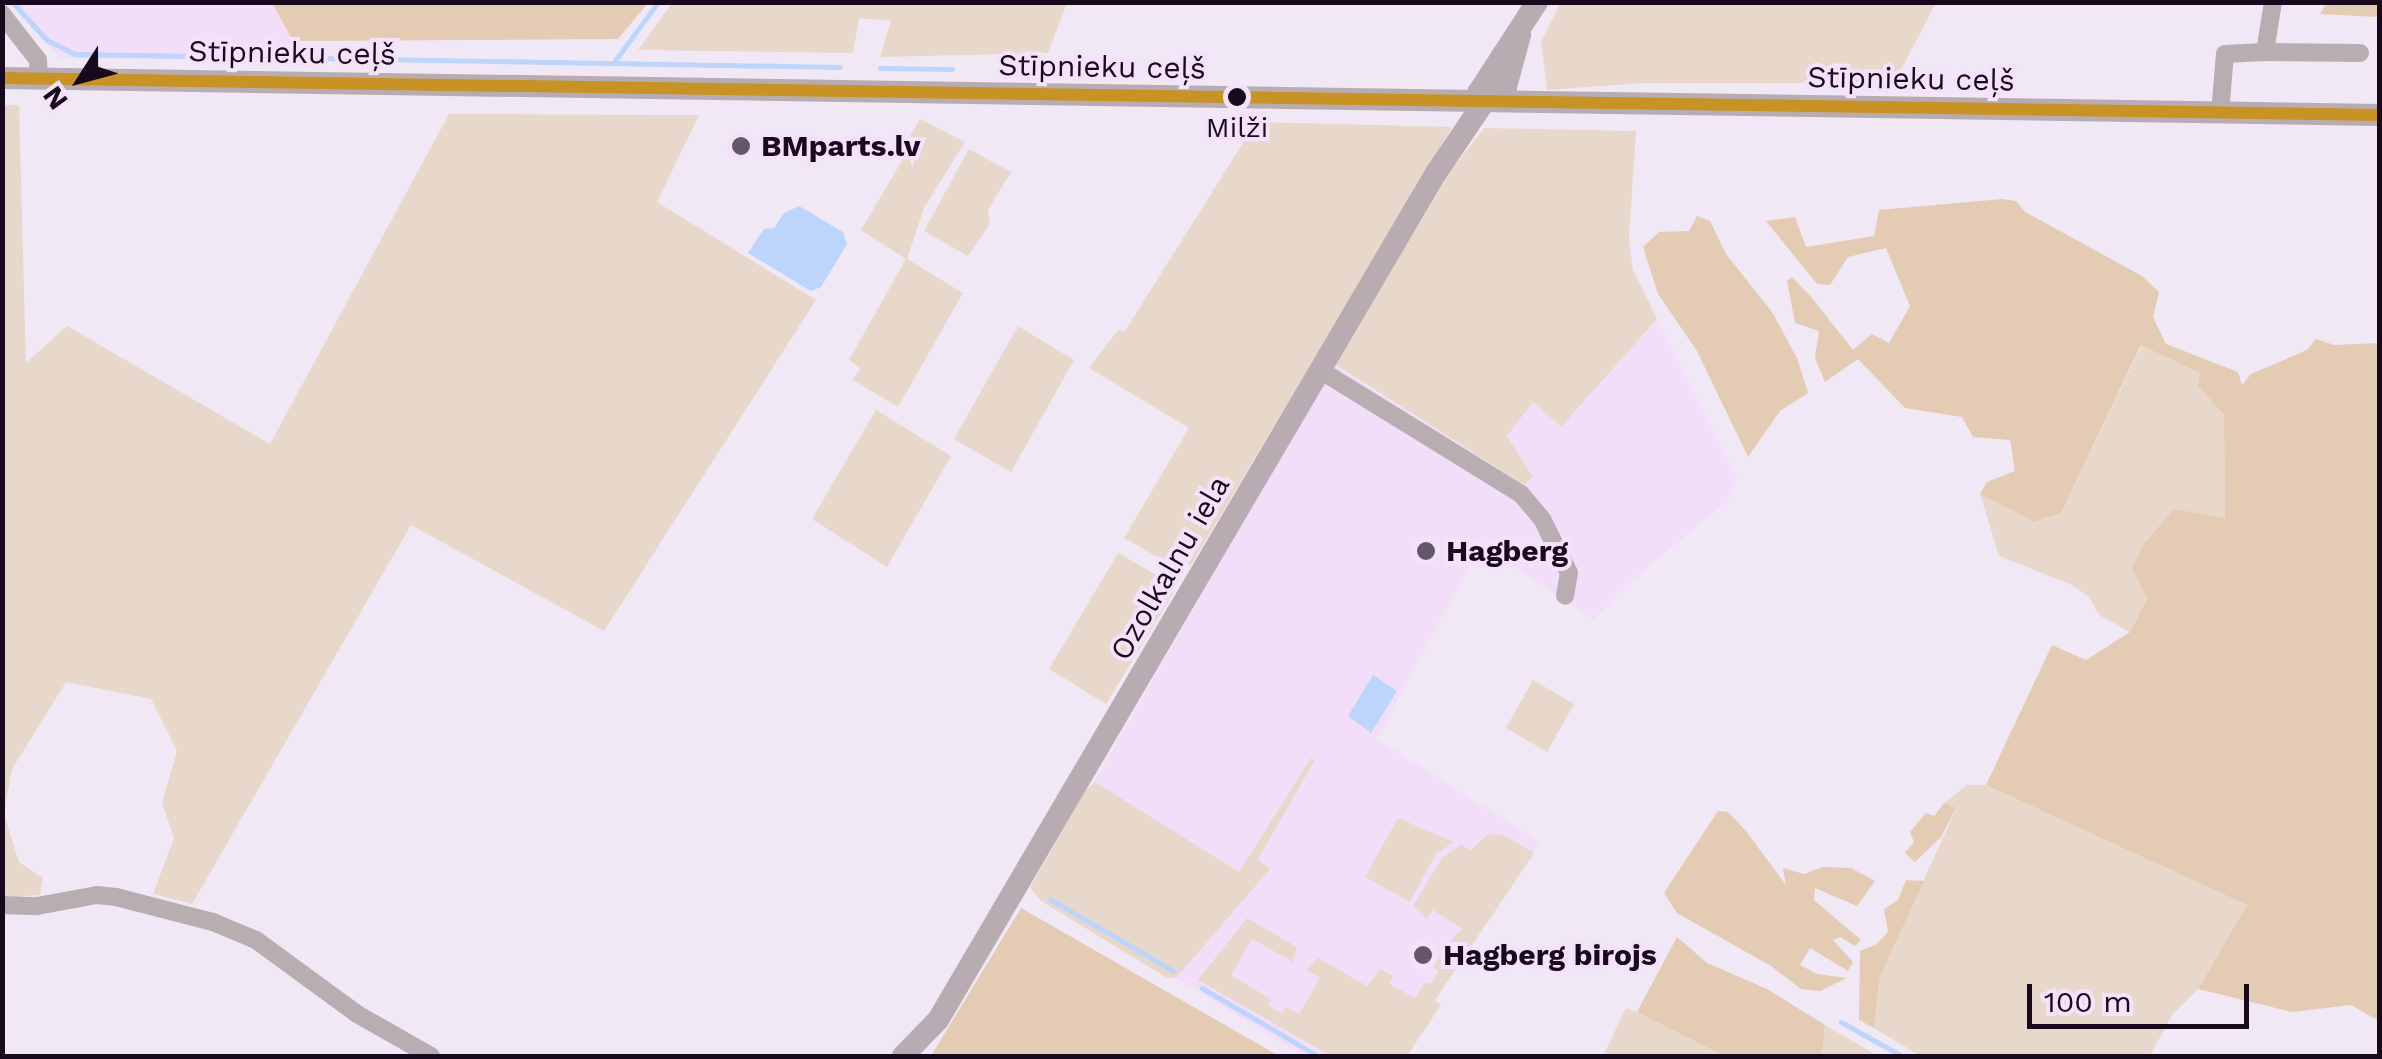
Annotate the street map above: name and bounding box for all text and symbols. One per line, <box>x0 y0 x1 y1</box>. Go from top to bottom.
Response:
north arrow <box>30 30 130 130</box>
street label: Stīpnieku ceļš <box>188 33 396 73</box>
street label: Stīpnieku ceļš <box>998 47 1206 87</box>
street label: Stīpnieku ceļš <box>1807 59 2015 99</box>
text: N <box>36 80 75 116</box>
marker: Milži <box>1227 87 1247 107</box>
place label: Milži <box>1206 111 1268 145</box>
place label: BMparts.lv <box>761 128 921 164</box>
marker: BMparts.lv <box>730 135 752 157</box>
street label: Ozolkalnu iela <box>1103 469 1237 667</box>
place label: Hagberg <box>1446 533 1568 569</box>
marker: Hagberg <box>1415 540 1437 562</box>
place label: Hagberg birojs <box>1443 937 1657 973</box>
marker: Hagberg birojs <box>1412 944 1434 966</box>
scale bar <box>2032 964 2254 1026</box>
text: 100 m <box>2044 984 2132 1019</box>

